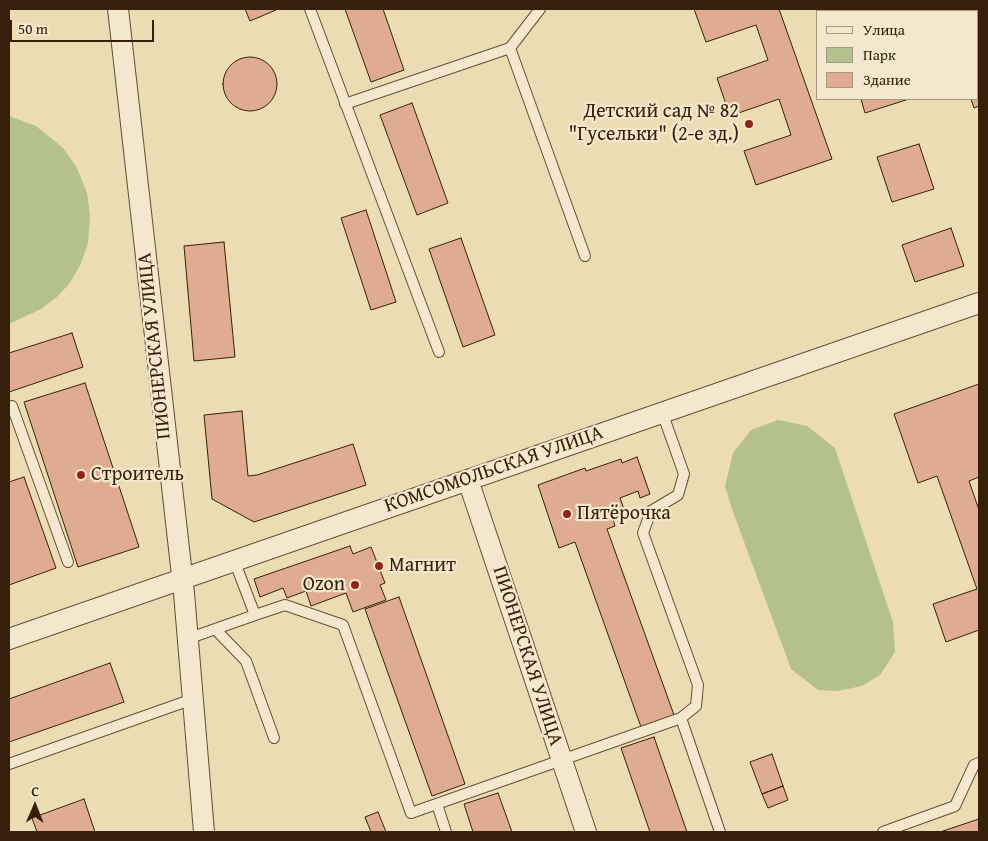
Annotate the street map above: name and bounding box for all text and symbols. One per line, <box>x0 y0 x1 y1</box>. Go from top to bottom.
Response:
scale bar <box>12 10 156 42</box>
legend <box>816 10 978 100</box>
text: 50 m <box>18 18 48 39</box>
text: Улица <box>863 19 905 40</box>
text: Парк <box>863 44 896 65</box>
text: Здание <box>863 69 911 90</box>
place label: Детский сад № 82 "Гусельки" (2-е зд.) <box>569 100 739 147</box>
marker: Детский сад № 82 "Гусельки" (2-е зд.) <box>743 118 755 130</box>
street label: ПИОНЕРСКАЯ УЛИЦА <box>133 252 177 440</box>
street label: КОМСОМОЛЬСКАЯ УЛИЦА <box>382 421 606 519</box>
place label: Строитель <box>91 463 184 487</box>
marker: Строитель <box>75 469 87 481</box>
place label: Пятёрочка <box>577 502 671 526</box>
marker: Пятёрочка <box>561 508 573 520</box>
place label: Магнит <box>389 554 456 578</box>
marker: Магнит <box>373 560 385 572</box>
street label: ПИОНЕРСКАЯ УЛИЦА <box>487 563 567 749</box>
place label: Ozon <box>303 573 345 597</box>
marker: Ozon <box>349 579 361 591</box>
north arrow <box>10 781 60 831</box>
text: С <box>31 781 39 801</box>

